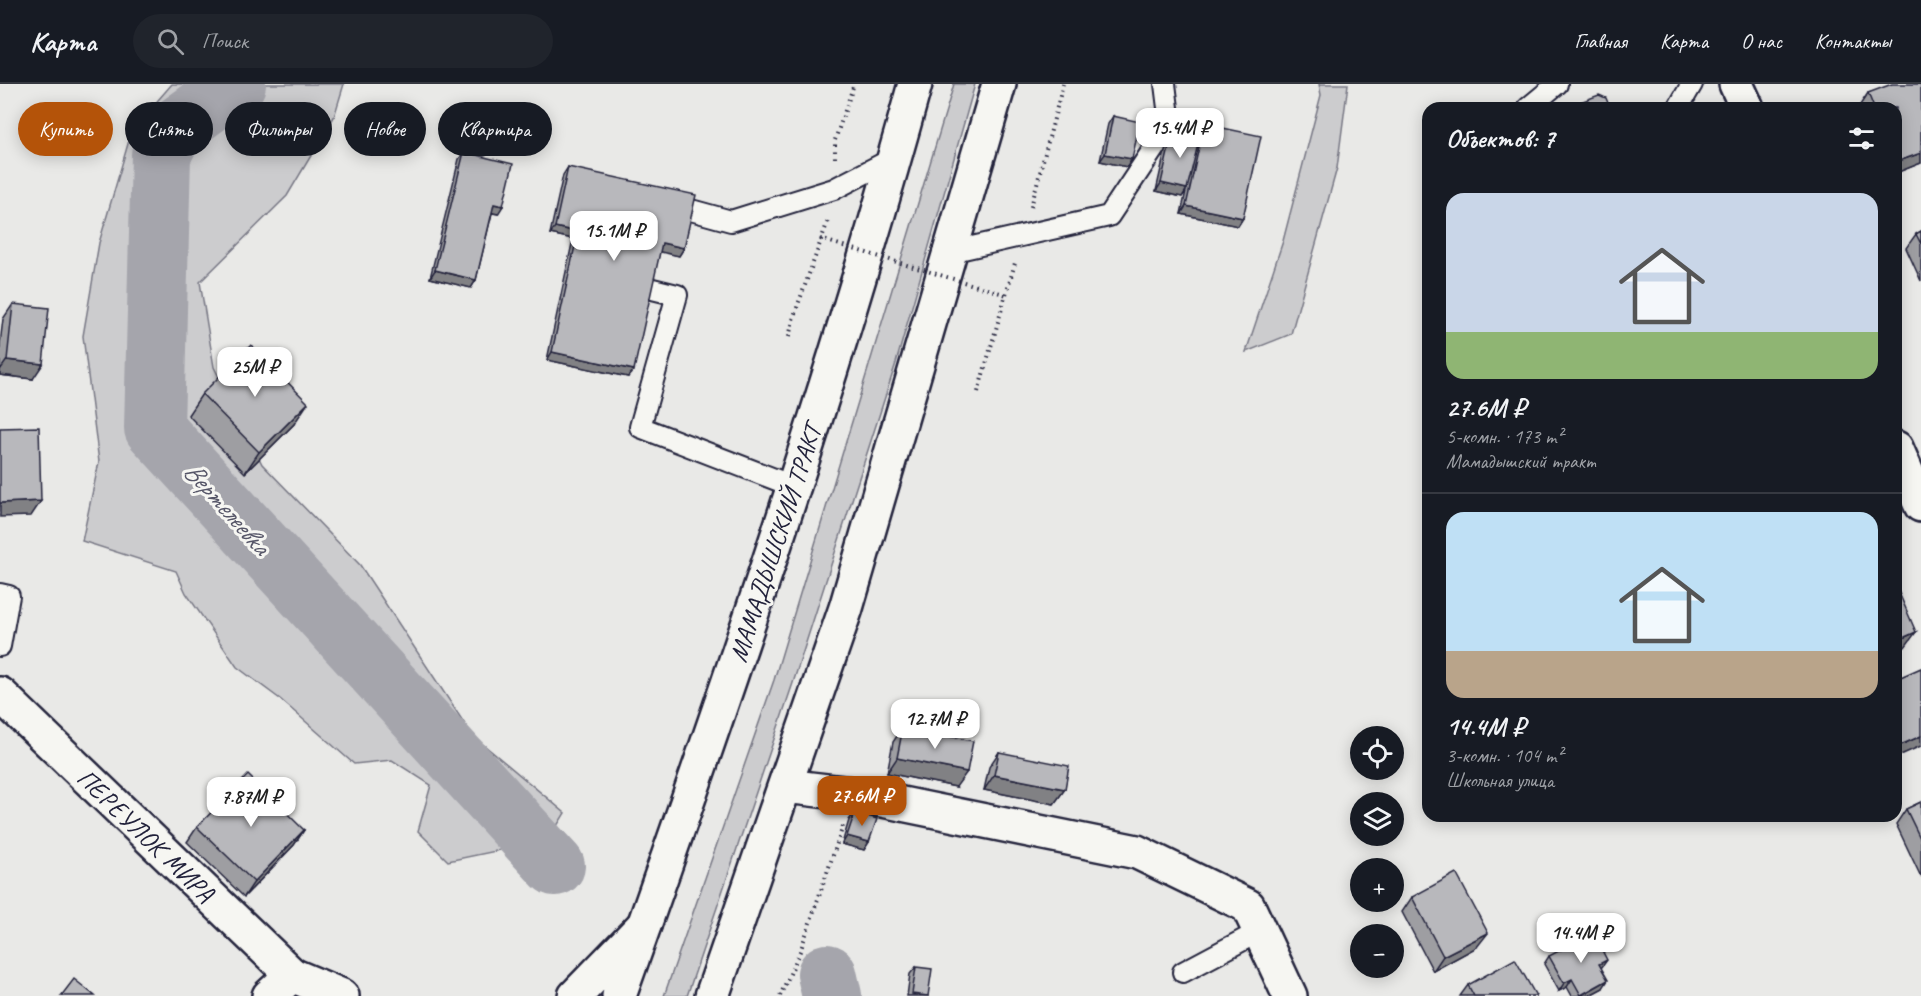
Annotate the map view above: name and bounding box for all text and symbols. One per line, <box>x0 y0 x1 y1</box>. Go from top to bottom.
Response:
search box <box>133 14 553 68</box>
text: Карта <box>30 24 97 59</box>
icon: search <box>154 25 187 58</box>
text: Поиск <box>202 27 248 55</box>
text: Главная <box>1574 28 1627 54</box>
text: Карта <box>1660 28 1708 54</box>
text: О нас <box>1741 28 1782 54</box>
text: Контакты <box>1815 28 1891 54</box>
chip: Купить <box>18 102 113 156</box>
chip: Снять <box>125 102 213 156</box>
chip: Фильтры <box>225 102 332 156</box>
chip: Новое <box>344 102 426 156</box>
chip: Квартира <box>438 102 552 156</box>
pin: 15.4M ₽ <box>1125 108 1235 159</box>
text: 15.4M ₽ <box>1150 115 1210 140</box>
text: Объектов: 7 <box>1446 122 1555 155</box>
icon: filters <box>1845 122 1878 155</box>
pin: 15.1M ₽ <box>559 211 669 262</box>
text: 15.1M ₽ <box>584 218 644 243</box>
icon: home <box>1608 232 1716 340</box>
pin: 25M ₽ <box>213 347 297 398</box>
text: 25M ₽ <box>231 354 279 379</box>
text: 27.6M ₽ <box>1446 391 1525 424</box>
street label: МАМАДЫШСКИЙ ТРАКТ <box>722 416 831 666</box>
text: 5-комн. · 173 m² <box>1446 424 1563 449</box>
text: Мамадышский тракт <box>1446 449 1595 474</box>
water label: Вертелеевка <box>176 455 279 563</box>
icon: home <box>1608 551 1716 659</box>
pin: 12.7M ₽ <box>880 699 990 750</box>
text: 12.7M ₽ <box>905 706 965 731</box>
text: 14.4M ₽ <box>1446 710 1525 743</box>
map controls <box>1350 726 1404 978</box>
button: locate <box>1350 726 1404 780</box>
text: 3-комн. · 104 m² <box>1446 743 1563 768</box>
street label: ПЕРЕУЛОК МИРА <box>70 761 222 910</box>
text: Школьная улица <box>1446 768 1554 793</box>
pin: 27.6M ₽ <box>807 776 917 827</box>
pin: 7.87M ₽ <box>196 777 306 828</box>
text: 27.6M ₽ <box>831 783 893 808</box>
text: 7.87M ₽ <box>221 784 281 809</box>
button: layers <box>1350 792 1404 846</box>
button: + <box>1350 858 1404 912</box>
pin: 14.4M ₽ <box>1526 913 1636 964</box>
text: 14.4M ₽ <box>1551 920 1611 945</box>
button: − <box>1350 924 1404 978</box>

